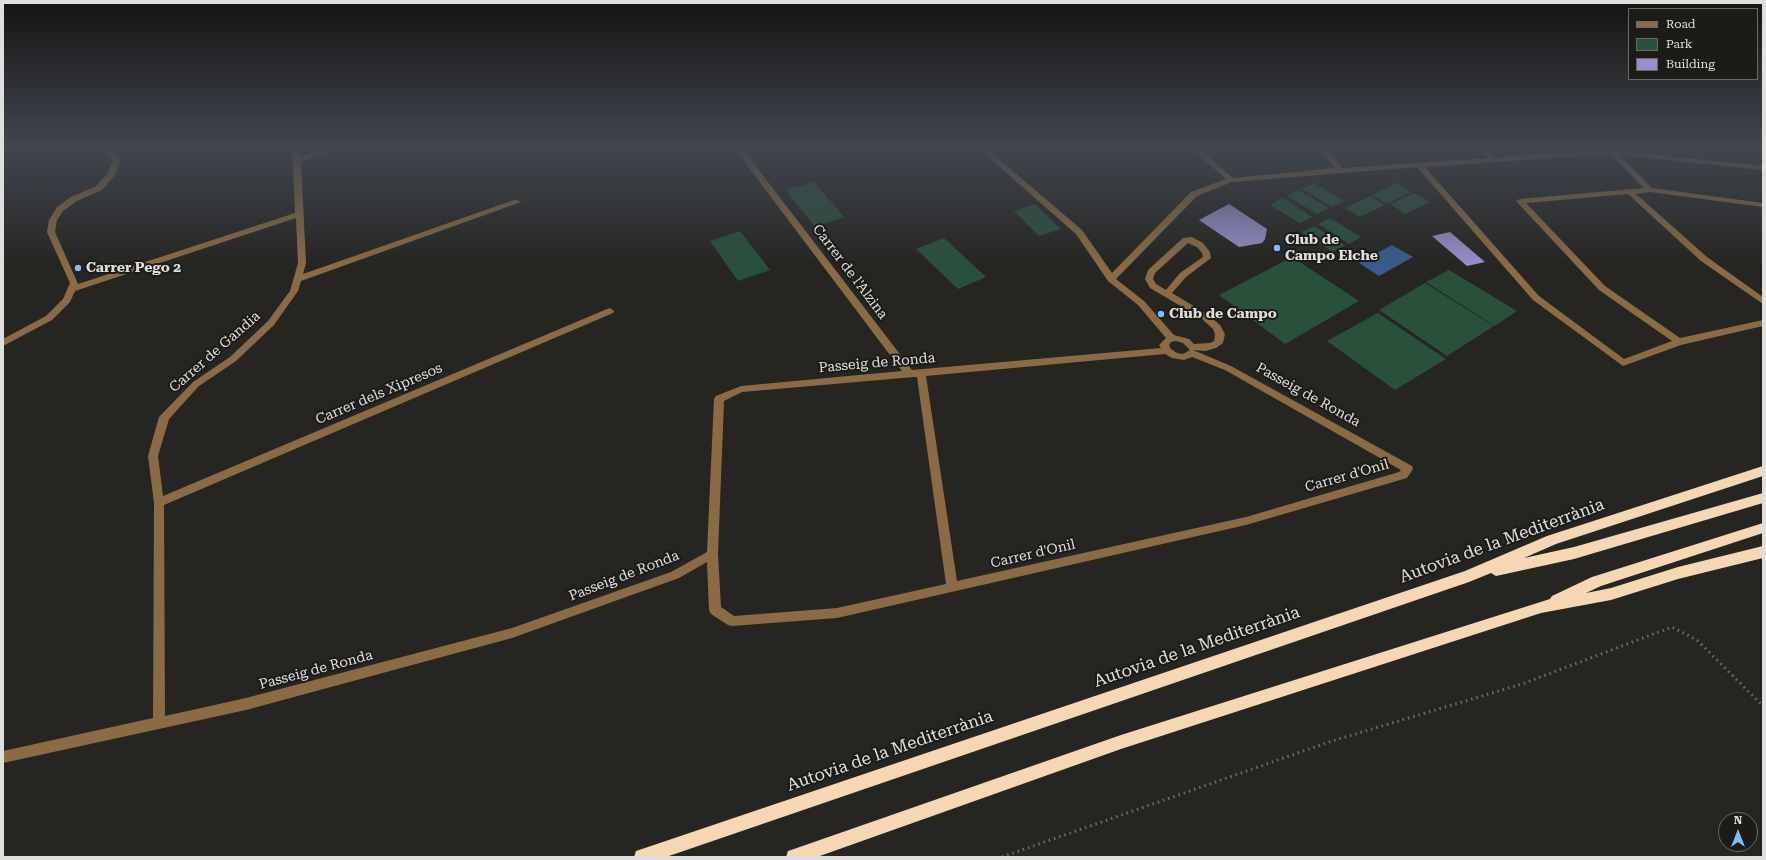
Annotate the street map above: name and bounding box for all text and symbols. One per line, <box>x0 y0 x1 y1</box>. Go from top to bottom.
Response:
legend <box>1628 8 1758 80</box>
text: Road <box>1666 17 1695 31</box>
text: Park <box>1666 37 1692 51</box>
text: Building <box>1666 57 1715 71</box>
street label: Carrer de l'Alzina <box>809 221 891 323</box>
place label: Club de Campo Elche <box>1285 232 1378 264</box>
marker: Club de Campo Elche <box>1272 243 1282 253</box>
place label: Carrer Pego 2 <box>86 260 181 276</box>
marker: Carrer Pego 2 <box>73 263 83 273</box>
place label: Club de Campo <box>1169 306 1277 322</box>
street label: Carrer de Gandia <box>166 308 264 396</box>
marker: Club de Campo <box>1156 309 1166 319</box>
street label: Passeig de Ronda <box>818 350 936 376</box>
street label: Passeig de Ronda <box>1253 359 1363 431</box>
street label: Carrer dels Xipresos <box>313 360 445 428</box>
street label: Carrer d'Onil <box>1303 456 1391 496</box>
street label: Autovia de la Mediterrània <box>1397 494 1607 588</box>
street label: Carrer d'Onil <box>989 536 1077 572</box>
street label: Passeig de Ronda <box>566 547 682 605</box>
street label: Autovia de la Mediterrània <box>1091 602 1303 692</box>
street label: Passeig de Ronda <box>257 647 375 693</box>
street label: Autovia de la Mediterrània <box>784 706 996 796</box>
north arrow <box>1718 812 1758 852</box>
text: N <box>1734 814 1742 827</box>

